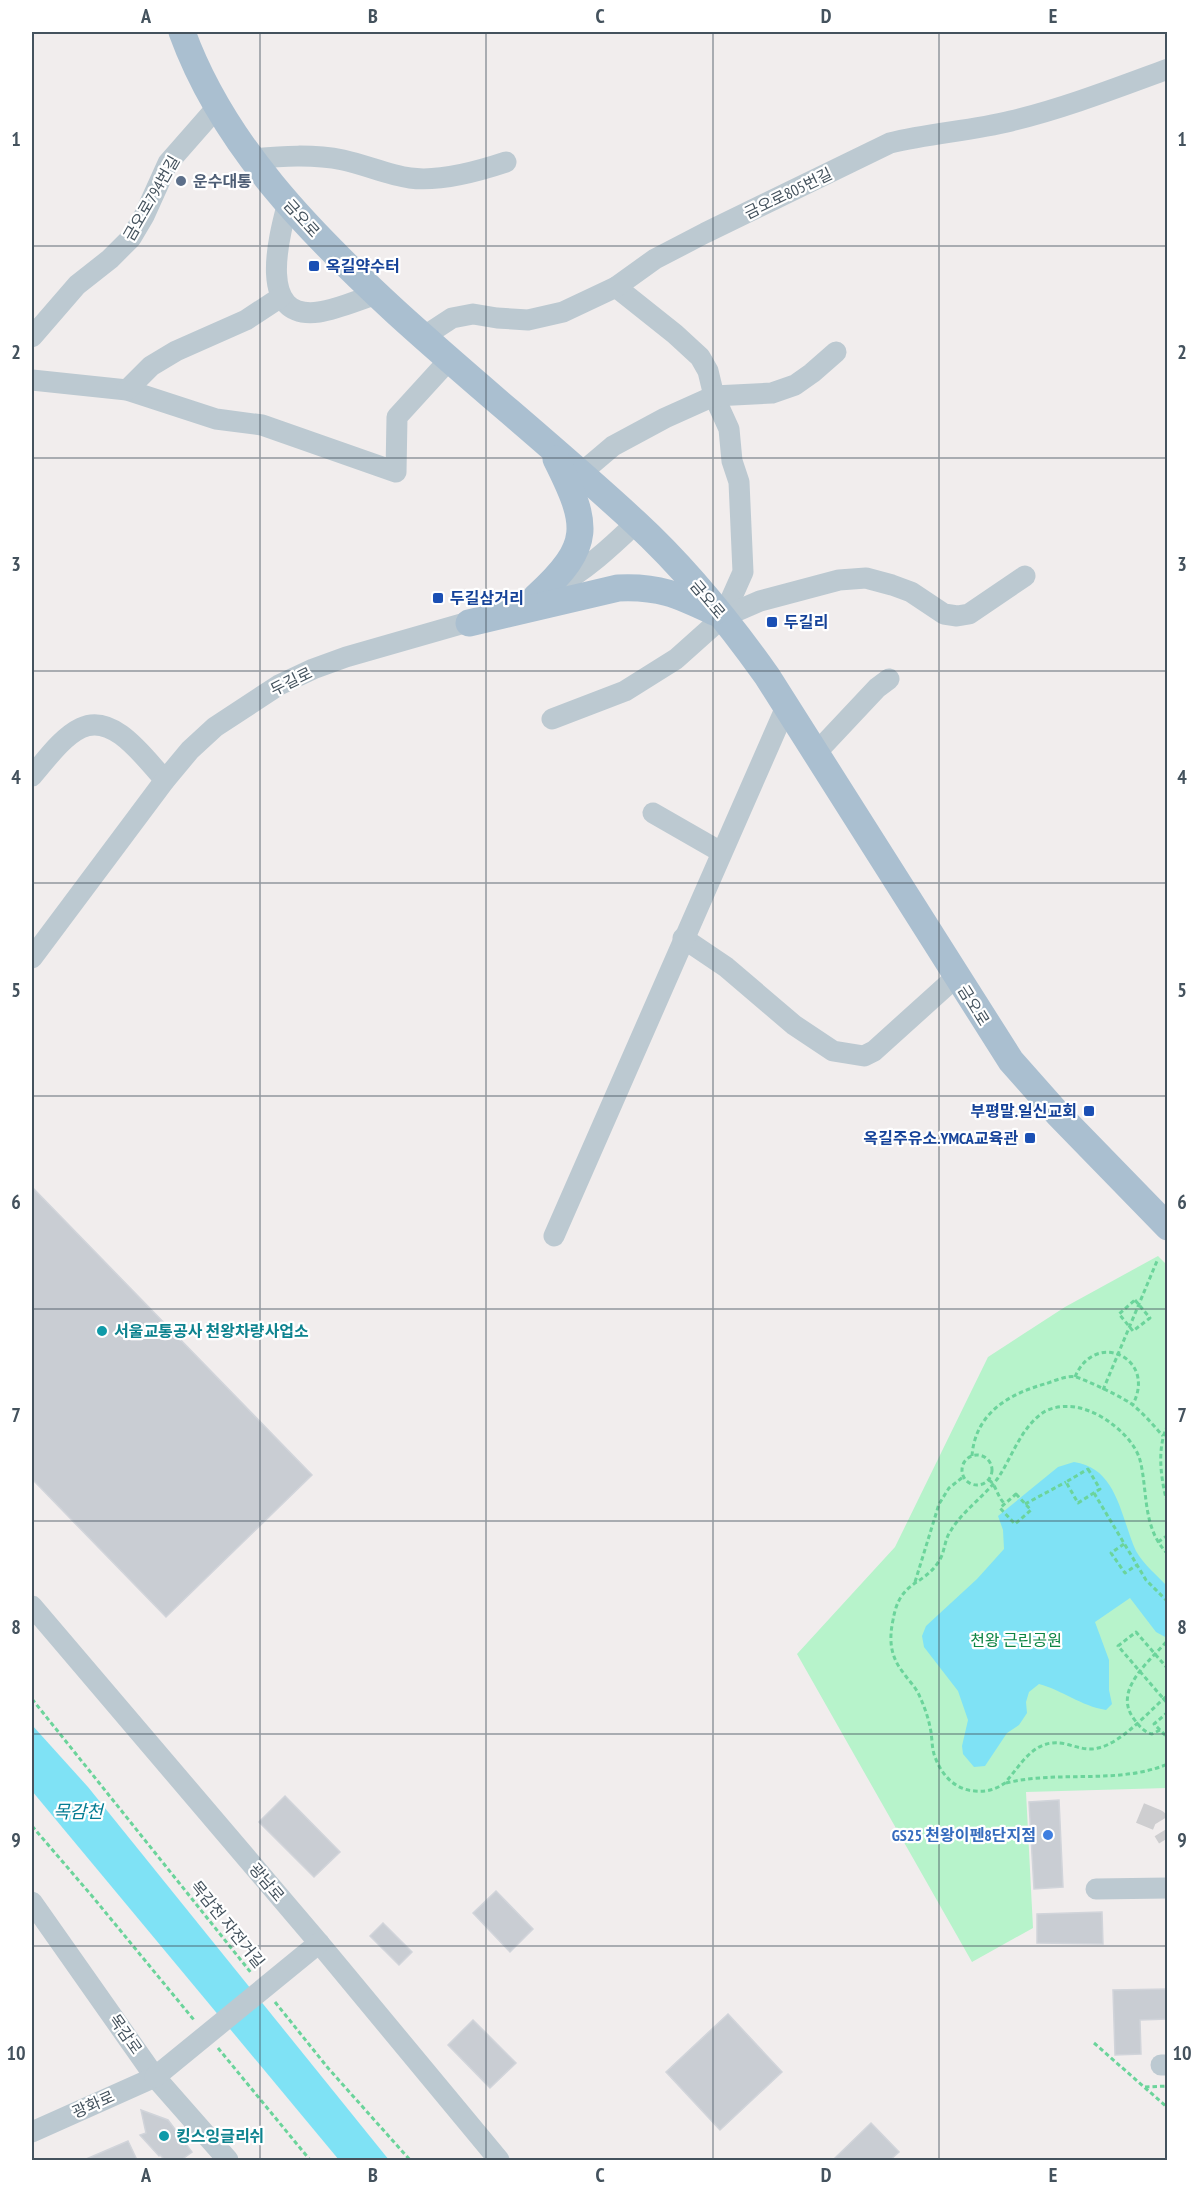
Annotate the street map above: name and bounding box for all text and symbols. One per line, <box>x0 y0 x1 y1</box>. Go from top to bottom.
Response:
text: A <box>140 3 152 29</box>
text: B <box>368 3 378 29</box>
text: C <box>595 3 605 29</box>
text: D <box>821 3 832 29</box>
text: E <box>1049 3 1057 29</box>
text: 1 <box>11 126 21 152</box>
text: 1 <box>1177 126 1187 152</box>
street label: 금오로794번길 <box>119 152 183 244</box>
street label: 금오로805번길 <box>741 163 835 223</box>
place label: 운수대통 <box>193 171 252 191</box>
marker: 운수대통 <box>174 174 188 188</box>
street label: 금오로 <box>280 195 324 241</box>
place label: 옥길약수터 <box>326 256 400 276</box>
marker: 옥길약수터 <box>307 259 321 273</box>
text: 2 <box>11 339 21 365</box>
text: 2 <box>1177 339 1187 365</box>
text: 3 <box>11 551 21 577</box>
text: 3 <box>1177 551 1187 577</box>
street label: 금오로 <box>686 576 730 623</box>
place label: 두길삼거리 <box>450 588 524 608</box>
marker: 두길삼거리 <box>431 591 445 605</box>
place label: 두길리 <box>784 612 828 632</box>
marker: 두길리 <box>765 615 779 629</box>
street label: 두길로 <box>267 662 315 700</box>
text: 4 <box>11 764 21 790</box>
text: 4 <box>1177 764 1187 790</box>
text: 5 <box>11 977 21 1003</box>
text: 5 <box>1177 977 1187 1003</box>
street label: 금오로 <box>954 981 994 1029</box>
place label: 부평말.일신교회 <box>971 1101 1077 1121</box>
marker: 부평말.일신교회 <box>1082 1104 1096 1118</box>
place label: 옥길주유소.YMCA교육관 <box>864 1128 1018 1148</box>
marker: 옥길주유소.YMCA교육관 <box>1023 1131 1037 1145</box>
text: 6 <box>11 1189 21 1215</box>
text: 6 <box>1177 1189 1187 1215</box>
place label: 서울교통공사 천왕차량사업소 <box>114 1321 309 1341</box>
marker: 서울교통공사 천왕차량사업소 <box>95 1324 109 1338</box>
text: 7 <box>11 1402 21 1428</box>
text: 7 <box>1177 1402 1187 1428</box>
text: 8 <box>11 1614 21 1640</box>
text: 8 <box>1177 1614 1187 1640</box>
park label: 천왕 근린공원 <box>970 1630 1062 1650</box>
water label: 목감천 <box>53 1800 105 1823</box>
place label: GS25 천왕이펜8단지점 <box>892 1825 1036 1845</box>
text: 9 <box>11 1827 21 1853</box>
text: 9 <box>1177 1827 1187 1853</box>
marker: GS25 천왕이펜8단지점 <box>1041 1828 1055 1842</box>
street label: 광남로 <box>245 1859 289 1906</box>
street label: 목감천 자전거길 <box>187 1876 269 1972</box>
street label: 목감로 <box>105 2010 147 2058</box>
text: 10 <box>6 2040 26 2066</box>
text: 10 <box>1172 2040 1192 2066</box>
street label: 광화로 <box>69 2086 117 2122</box>
place label: 킹스잉글리쉬 <box>176 2126 264 2146</box>
marker: 킹스잉글리쉬 <box>157 2129 171 2143</box>
text: A <box>140 2162 152 2188</box>
text: B <box>368 2162 378 2188</box>
text: C <box>595 2162 605 2188</box>
text: D <box>821 2162 832 2188</box>
text: E <box>1049 2162 1057 2188</box>

